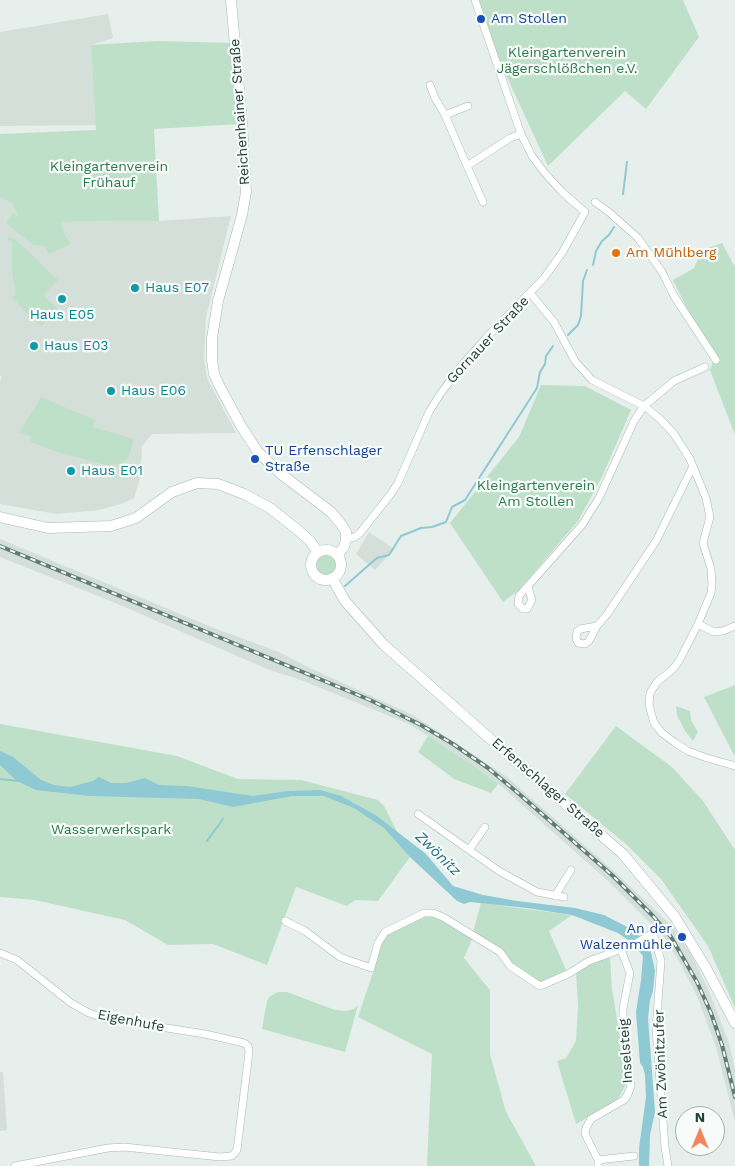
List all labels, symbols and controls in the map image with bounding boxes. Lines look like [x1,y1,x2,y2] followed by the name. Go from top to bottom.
[491,11,567,27] place label: Am Stollen
[475,13,487,25] marker: Am Stollen
[227,38,253,186] street label: Reichenhainer Straße
[496,45,638,78] park label: Kleingartenverein Jägerschlößchen e.V.
[50,159,168,192] park label: Kleingartenverein Frühauf
[626,245,716,261] place label: Am Mühlberg
[610,247,622,259] marker: Am Mühlberg
[145,280,209,296] place label: Haus E07
[129,282,141,294] marker: Haus E07
[56,293,68,305] marker: Haus E05
[443,293,533,387] street label: Gornauer Straße
[30,307,94,323] place label: Haus E05
[44,338,108,354] place label: Haus E03
[28,340,40,352] marker: Haus E03
[121,383,186,399] place label: Haus E06
[105,385,117,397] marker: Haus E06
[265,443,382,476] place label: TU Erfenschlager Straße
[249,453,261,465] marker: TU Erfenschlager Straße
[81,463,143,479] place label: Haus E01
[65,465,77,477] marker: Haus E01
[477,478,595,511] park label: Kleingartenverein Am Stollen
[488,734,608,842] street label: Erfenschlager Straße
[51,822,171,838] park label: Wasserwerkspark
[412,828,464,880] water label: Zwönitz
[580,921,672,954] place label: An der Walzenmühle
[676,931,688,943] marker: An der Walzenmühle
[96,1006,166,1036] street label: Eigenhufe
[651,1009,671,1119] street label: Am Zwönitzufer
[615,1018,637,1084] street label: Inselsteig
[675,1106,725,1156] north arrow
[695,1109,705,1125] text: N

